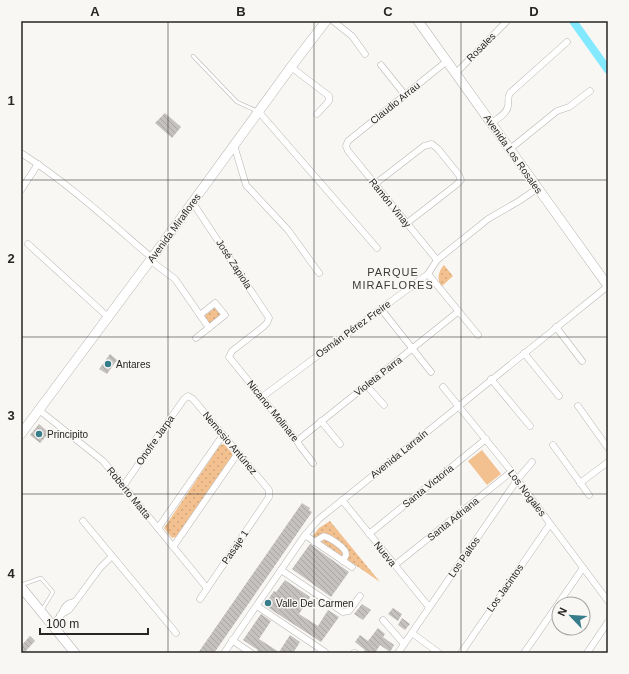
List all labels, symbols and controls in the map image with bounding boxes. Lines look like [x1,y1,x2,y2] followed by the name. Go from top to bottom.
[90,4,100,19] text: A
[236,4,246,19] text: B
[383,4,393,19] text: C
[529,4,539,19] text: D
[464,30,498,64] street label: Rosales
[368,80,422,126] street label: Claudio Arrau
[7,93,15,108] text: 1
[482,112,544,196] street label: Avenida Los Rosales
[367,176,413,230] street label: Ramón Vinay
[145,191,203,265] street label: Avenida Miraflores
[214,237,254,291] street label: José Zapiola
[7,251,15,266] text: 2
[352,266,434,291] district label: PARQUE MIRAFLORES
[313,298,393,360] street label: Osmán Pérez Freire
[352,354,404,398] street label: Violeta Parra
[103,359,113,369] marker: Antares
[116,359,150,370] place label: Antares
[245,378,301,444] street label: Nicanor Molinare
[7,408,15,423] text: 3
[201,409,259,477] street label: Nemesio Antúnez
[134,413,176,467] street label: Onofre Jarpa
[368,428,430,480] street label: Avenida Larraín
[34,429,44,439] marker: Principito
[47,429,89,440] place label: Principito
[400,462,456,510] street label: Santa Victoria
[105,465,153,521] street label: Roberto Matta
[506,467,548,519] street label: Los Nogales
[425,495,481,543] street label: Santa Adriana
[220,527,251,566] street label: Pasaje 1
[446,535,482,579] street label: Los Paltos
[372,539,399,569] street label: Nueva
[485,562,525,614] street label: Los Jacintos
[7,566,15,581] text: 4
[551,596,591,636] north arrow
[263,598,273,608] marker: Valle Del Carmen
[276,598,354,609] place label: Valle Del Carmen
[555,606,569,618] text: N
[40,610,148,636] scale bar
[46,617,79,631] text: 100 m

